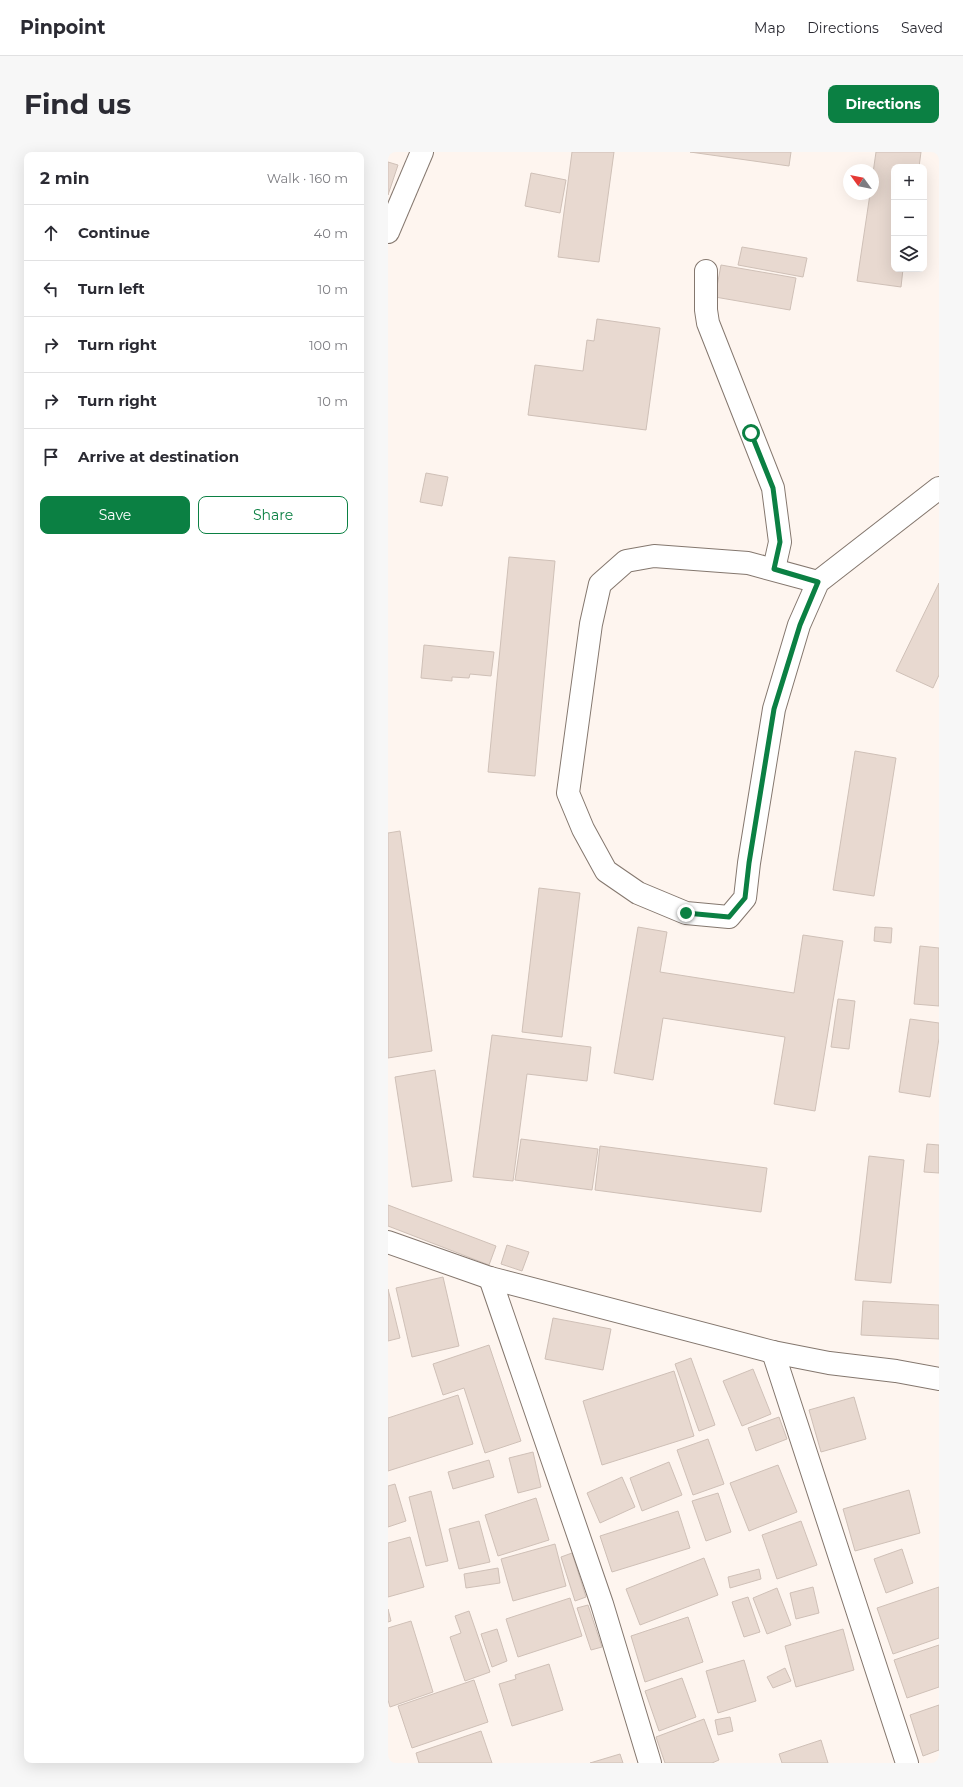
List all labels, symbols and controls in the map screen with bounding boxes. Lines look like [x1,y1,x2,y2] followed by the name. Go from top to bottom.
[20,16,105,39] text: Pinpoint
[754,19,785,37] text: Map
[807,19,879,37] text: Directions
[901,19,943,37] text: Saved
[828,85,939,123] button: Directions
[24,87,131,121] text: Find us
[843,164,879,200] north arrow
[891,164,927,272] map controls
[891,164,927,200] button: +
[40,168,90,188] text: 2 min
[267,170,348,186] text: Walk · 160 m
[891,200,927,236] button: −
[40,222,62,244] icon: ahead
[78,223,150,242] text: Continue
[314,225,348,241] text: 40 m
[891,236,927,272] button: layers
[40,278,62,300] icon: left
[78,279,145,298] text: Turn left
[318,281,348,297] text: 10 m
[40,334,62,356] icon: right
[78,335,157,354] text: Turn right
[309,337,348,353] text: 100 m
[40,390,62,412] icon: right
[78,391,157,410] text: Turn right
[318,393,348,409] text: 10 m
[742,424,760,442] route start
[40,446,62,468] icon: arrive
[78,447,239,466] text: Arrive at destination
[40,496,190,534] button: Save
[198,496,348,534] button: Share
[677,904,695,922] route end

